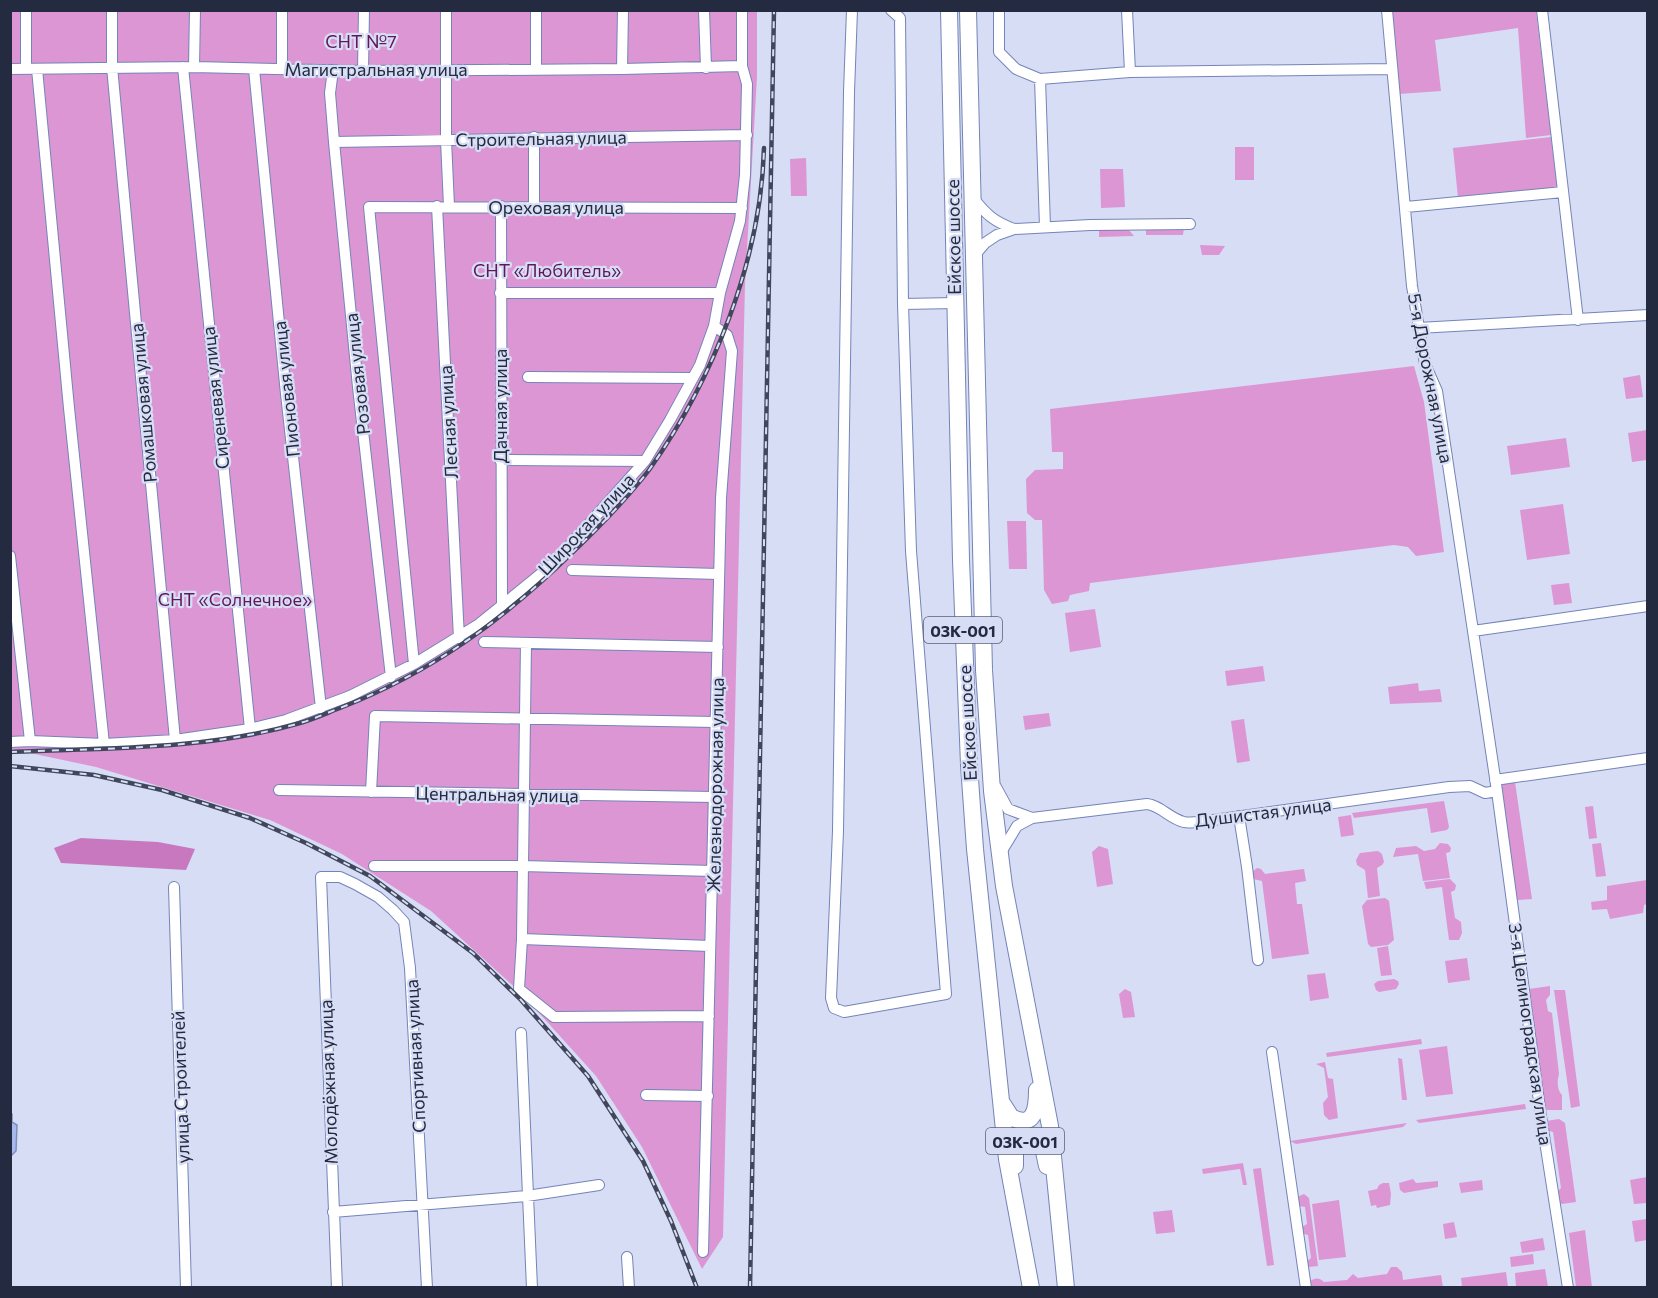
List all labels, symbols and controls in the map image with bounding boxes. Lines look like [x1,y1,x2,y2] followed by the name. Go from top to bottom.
[325,30,397,52] park label: СНТ №7
[284,58,468,80] street label: Магистральная улица
[455,126,627,150] street label: Строительная улица
[941,179,965,295] street label: Ейское шоссе
[488,196,624,218] street label: Ореховая улица
[473,259,621,281] park label: СНТ «Любитель»
[1404,291,1458,465] street label: 5-я Дорожная улица
[340,312,374,436] street label: Розовая улица
[268,320,304,458] street label: Пионовая улица
[125,322,161,484] street label: Ромашковая улица
[197,326,233,470] street label: Сиреневая улица
[489,349,511,463] street label: Дачная улица
[434,365,462,479] street label: Лесная улица
[533,468,639,580] street label: Широкая улица
[158,588,312,610] park label: СНТ «Солнечное»
[924,617,1002,643] road number: 03К-001
[953,665,981,781] street label: Ейское шоссе
[702,677,728,893] street label: Железнодорожная улица
[415,782,579,806] street label: Центральная улица
[1193,793,1333,831] street label: Душистая улица
[1505,922,1557,1146] street label: 3-я Целиноградская улица
[400,979,430,1133] street label: Спортивная улица
[314,999,342,1165] street label: Молодёжная улица
[166,1010,194,1164] street label: улица Строителей
[986,1128,1064,1154] road number: 03К-001

